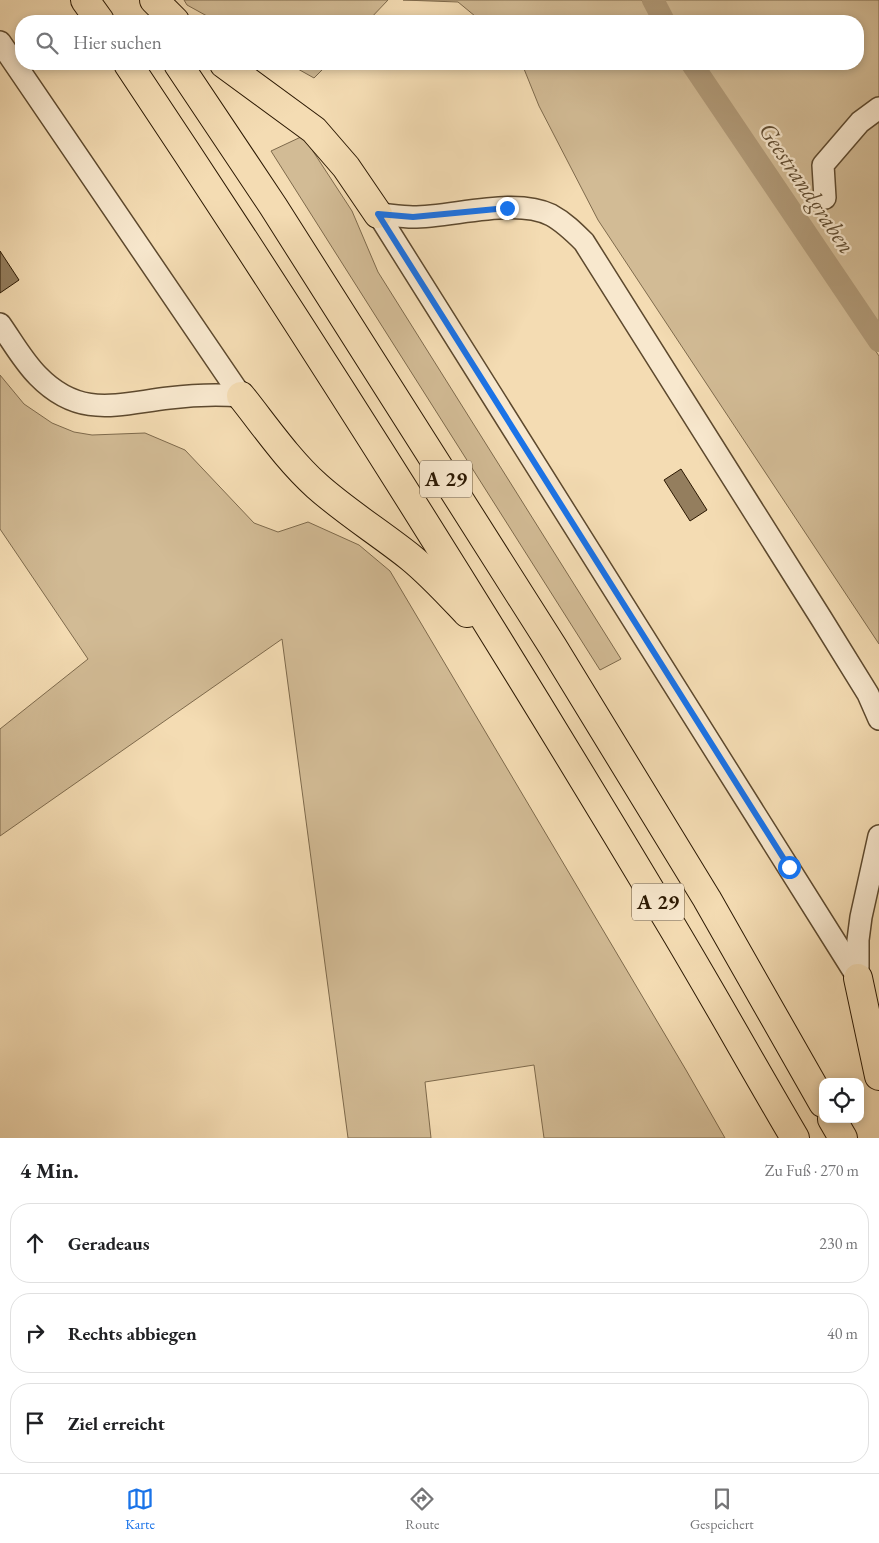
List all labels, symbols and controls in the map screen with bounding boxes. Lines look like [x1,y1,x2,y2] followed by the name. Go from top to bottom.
[15,15,864,70] search box
[33,29,61,57] icon: search
[73,30,162,55] text: Hier suchen
[752,116,863,259] water label: Geestrandgraben
[496,197,519,220] route end
[420,460,472,498] road number: A 29
[778,856,801,879] route start
[632,884,684,920] road number: A 29
[819,1078,864,1123] map controls
[819,1078,864,1123] button: locate
[20,1157,79,1184] text: 4 Min.
[765,1160,859,1181] text: Zu Fuß · 270 m
[21,1229,49,1257] icon: ahead
[68,1231,150,1256] text: Geradeaus
[819,1233,858,1254] text: 230 m
[21,1319,49,1347] icon: right
[68,1321,197,1346] text: Rechts abbiegen
[827,1323,858,1344] text: 40 m
[21,1409,49,1437] icon: arrive
[68,1411,165,1436] text: Ziel erreicht
[125,1485,155,1533] tab: Karte
[405,1485,439,1533] tab: Route
[690,1485,754,1533] tab: Gespeichert

